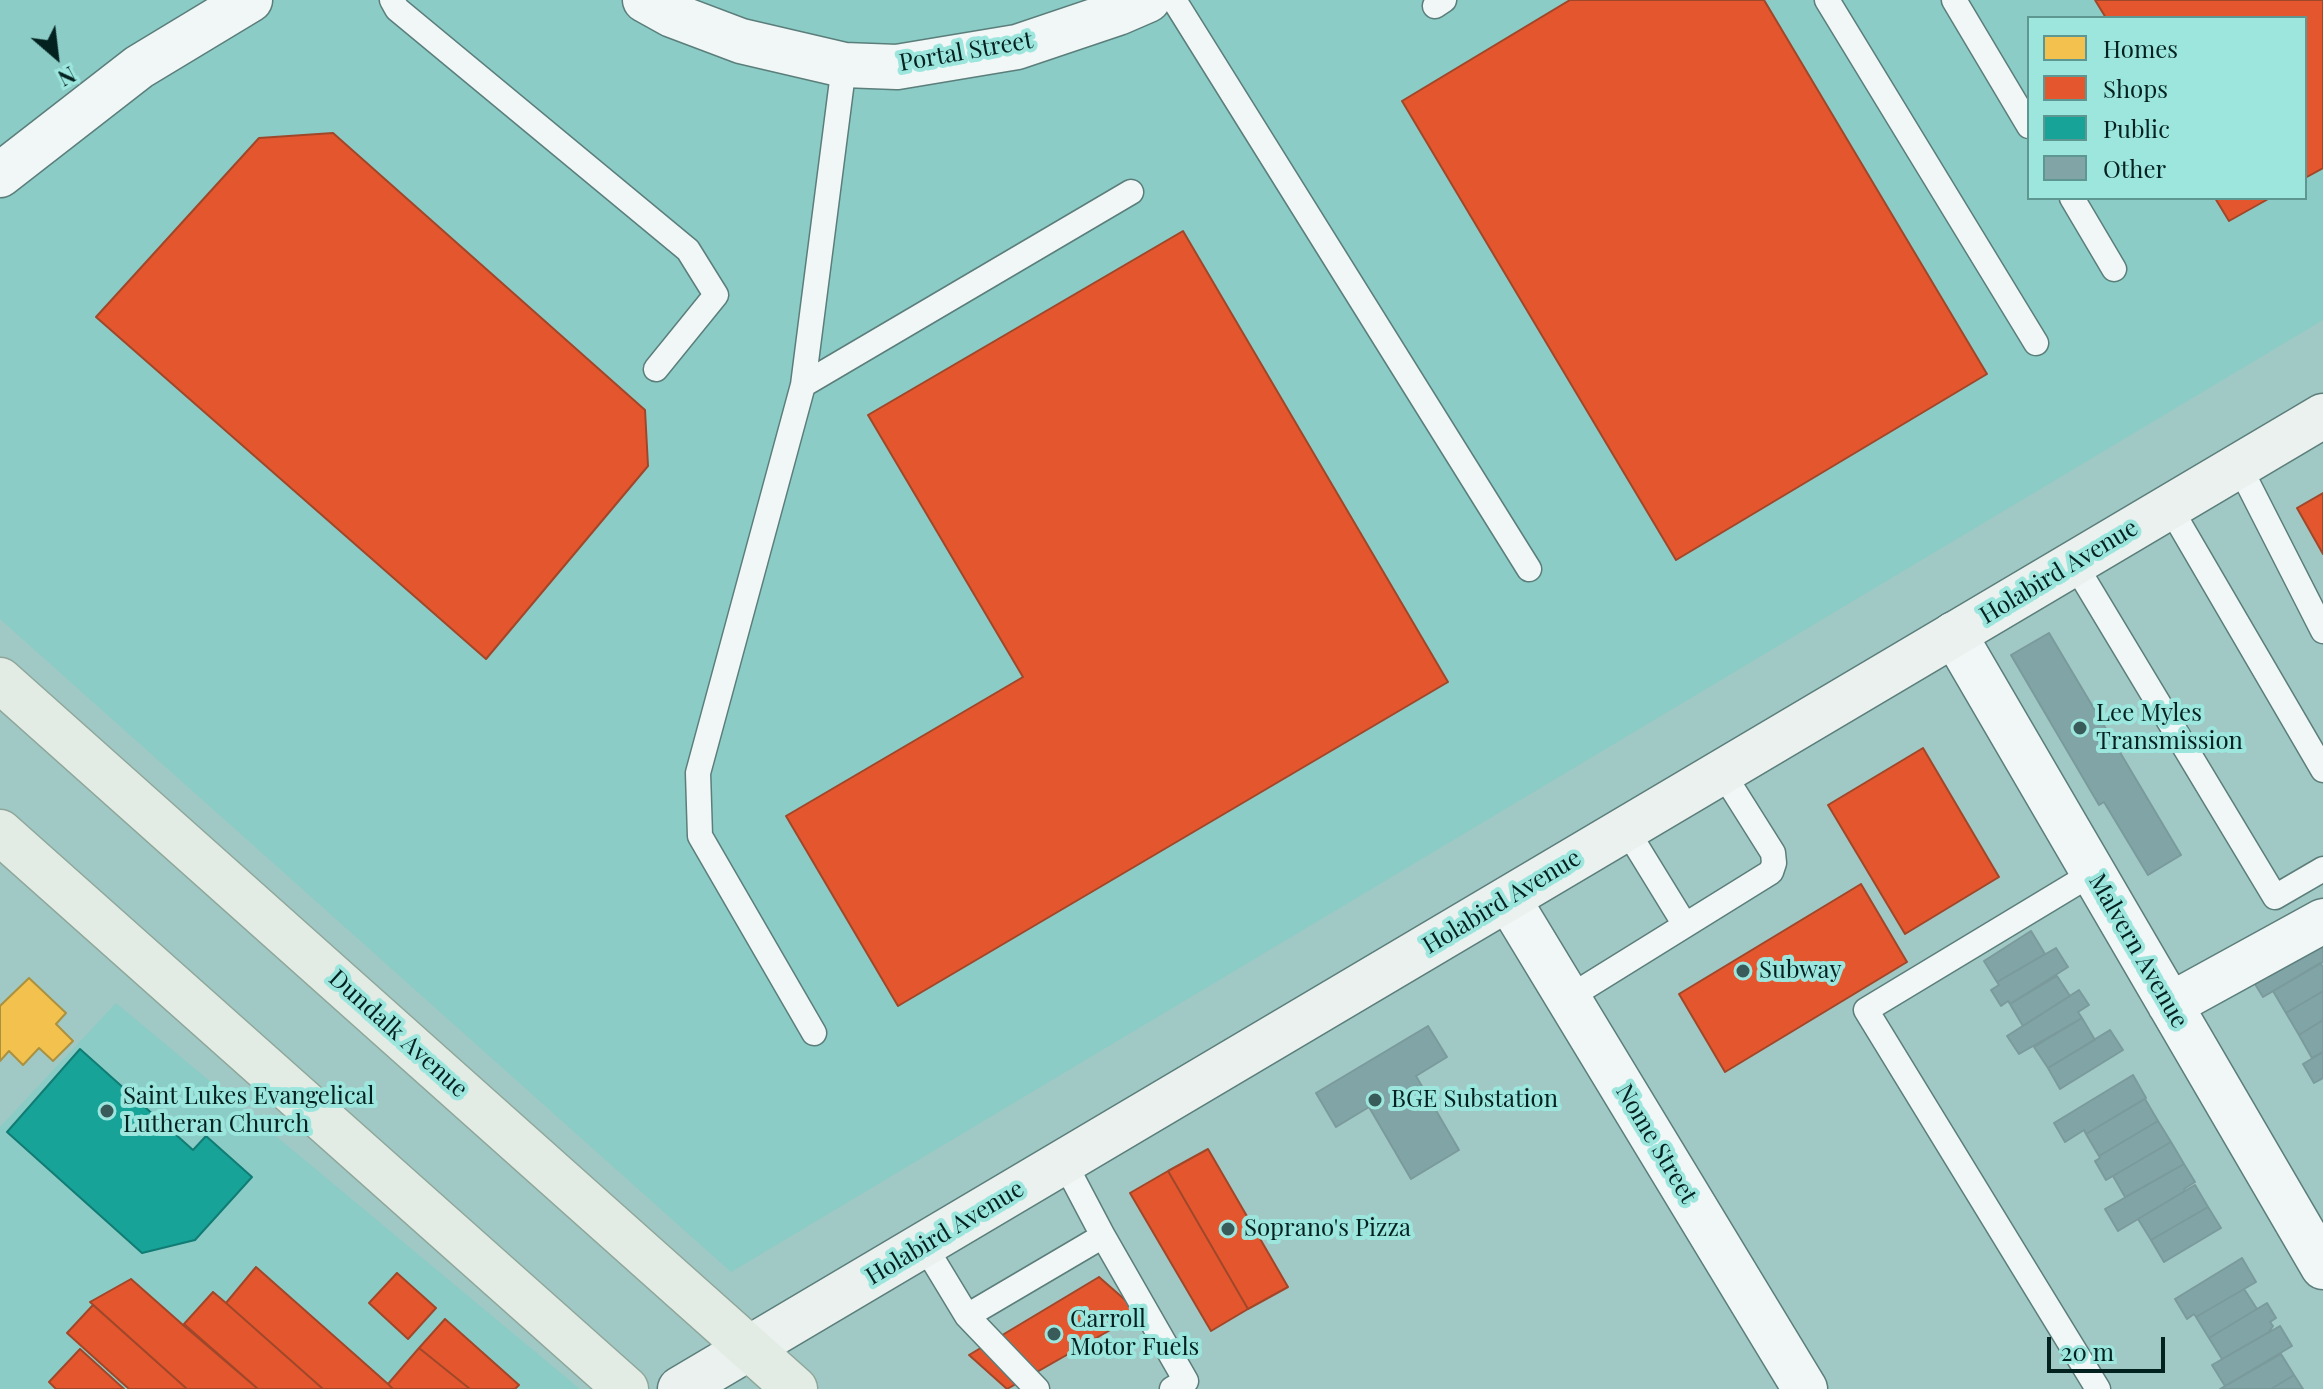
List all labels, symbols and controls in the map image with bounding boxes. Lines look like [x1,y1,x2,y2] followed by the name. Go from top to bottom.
[16,16,96,96] north arrow
[2027,16,2307,200] legend
[897,26,1035,78] street label: Portal Street
[2103,32,2178,64] text: Homes
[53,60,81,94] text: N
[2103,72,2168,104] text: Shops
[2103,112,2170,144] text: Public
[2103,152,2166,184] text: Other
[1975,513,2143,631] street label: Holabird Avenue
[2096,700,2243,756] place label: Lee Myles Transmission
[2071,719,2089,737] marker: Lee Myles Transmission
[1418,843,1586,961] street label: Holabird Avenue
[2082,869,2194,1033] street label: Malvern Avenue
[1759,957,1841,985] place label: Subway
[1734,962,1752,980] marker: Subway
[323,964,473,1104] street label: Dundalk Avenue
[1609,1079,1703,1209] street label: Nome Street
[123,1083,374,1139] place label: Saint Lukes Evangelical Lutheran Church
[1391,1086,1558,1114] place label: BGE Substation
[1366,1091,1384,1109] marker: BGE Substation
[98,1102,116,1120] marker: Saint Lukes Evangelical Lutheran Church
[861,1174,1029,1292] street label: Holabird Avenue
[1244,1215,1411,1243] place label: Soprano's Pizza
[1219,1220,1237,1238] marker: Soprano's Pizza
[1070,1306,1199,1362] place label: Carroll Motor Fuels
[2051,1321,2169,1371] scale bar
[1045,1325,1063,1343] marker: Carroll Motor Fuels
[2061,1335,2114,1367] text: 20 m

